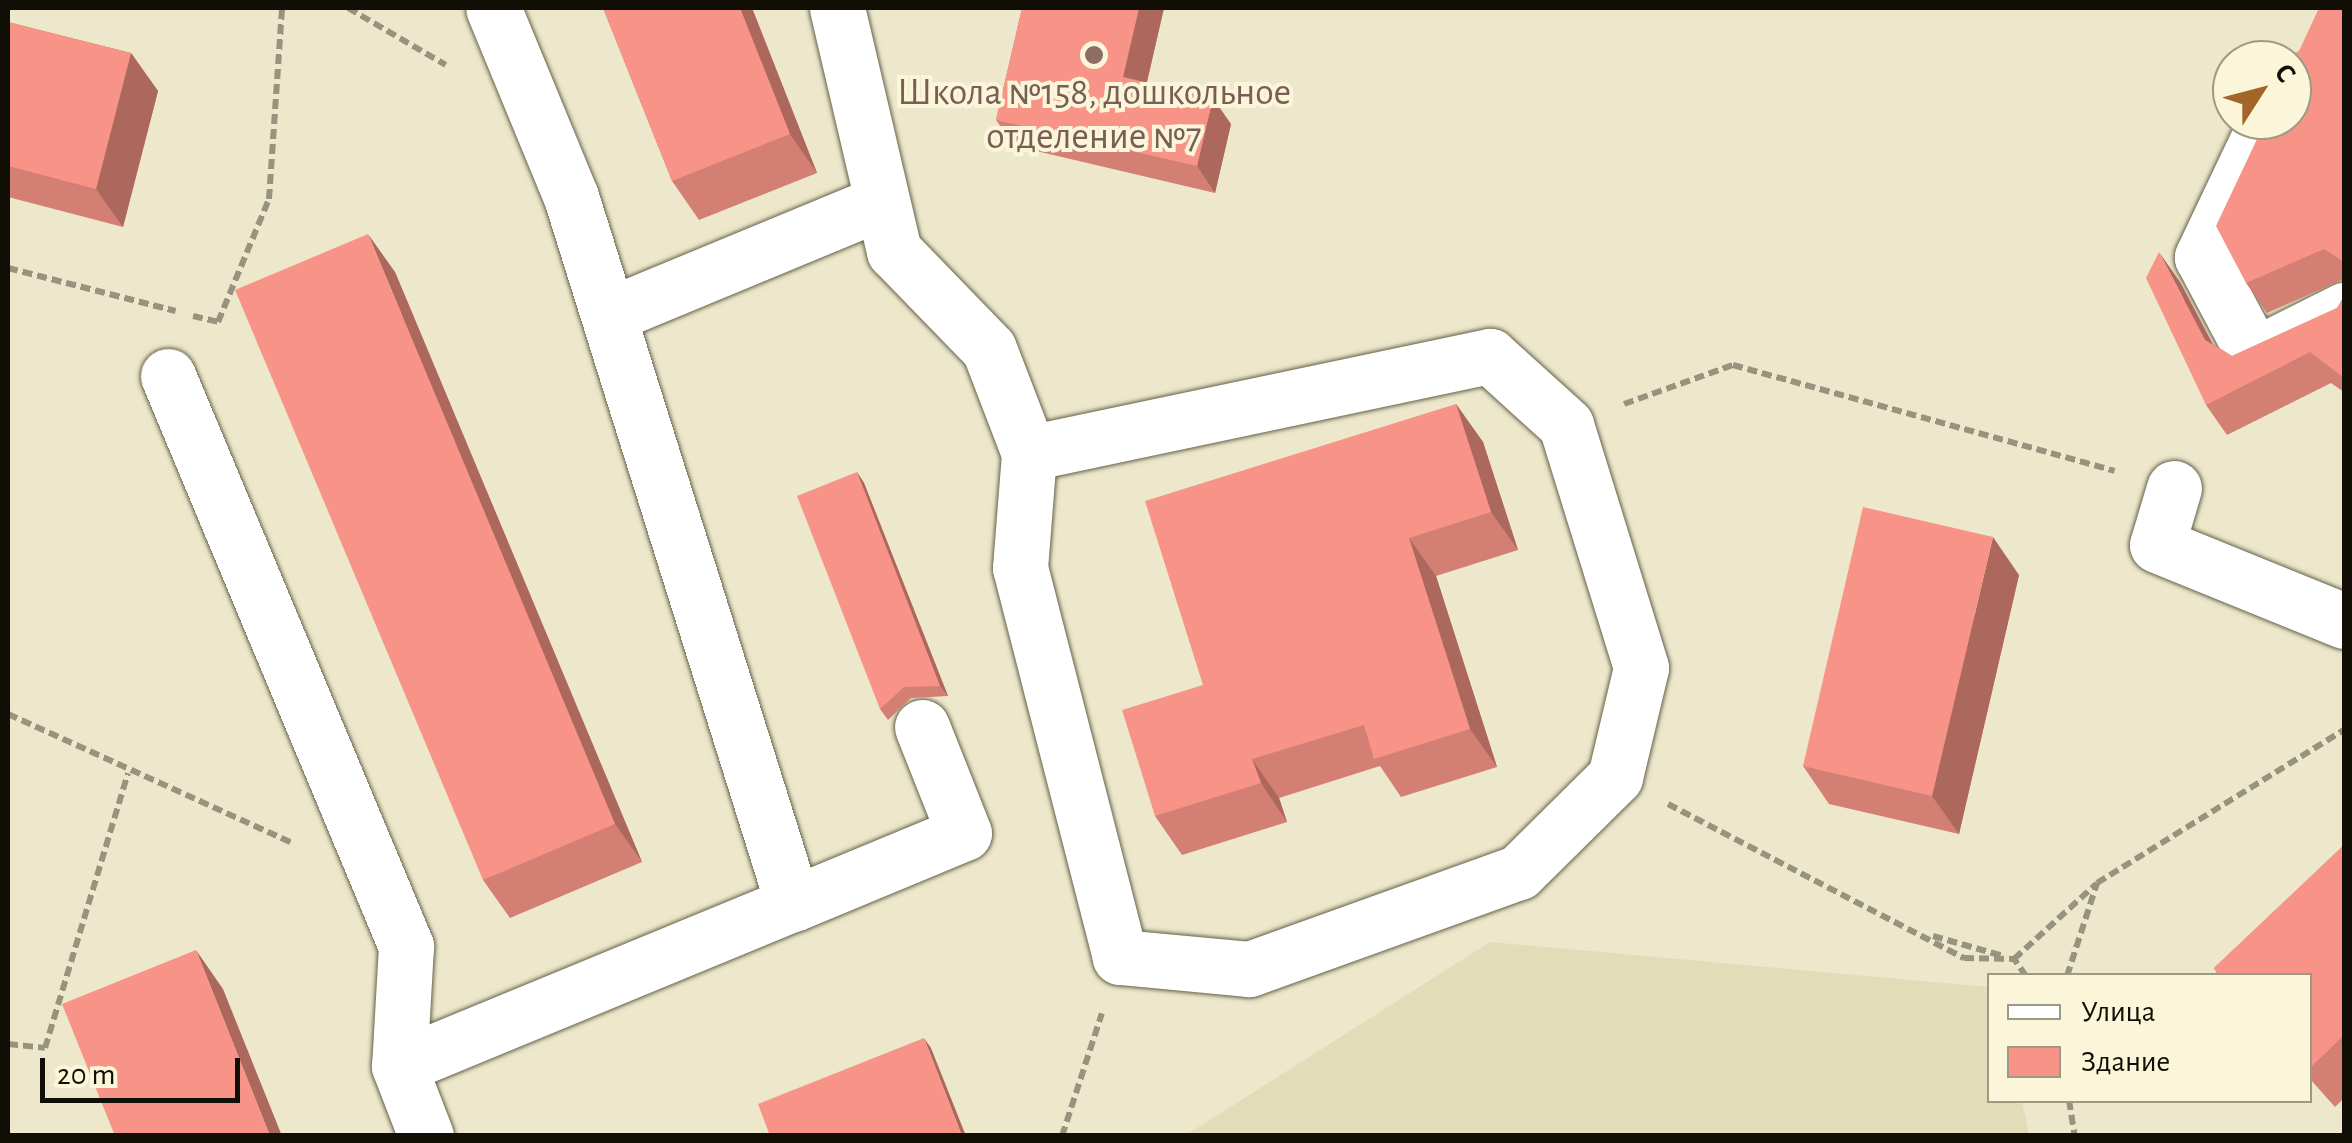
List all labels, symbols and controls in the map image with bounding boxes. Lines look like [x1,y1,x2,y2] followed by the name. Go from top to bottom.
[2212,40,2312,140] north arrow
[1083,44,1105,66] marker: Школа №158, дошкольное отделение №7
[2269,59,2301,88] text: С
[897,71,1291,160] place label: Школа №158, дошкольное отделение №7
[1987,973,2312,1103] legend
[2081,997,2156,1027] text: Улица
[45,1038,245,1100] scale bar
[2081,1047,2170,1077] text: Здание
[57,1060,115,1090] text: 20 m

